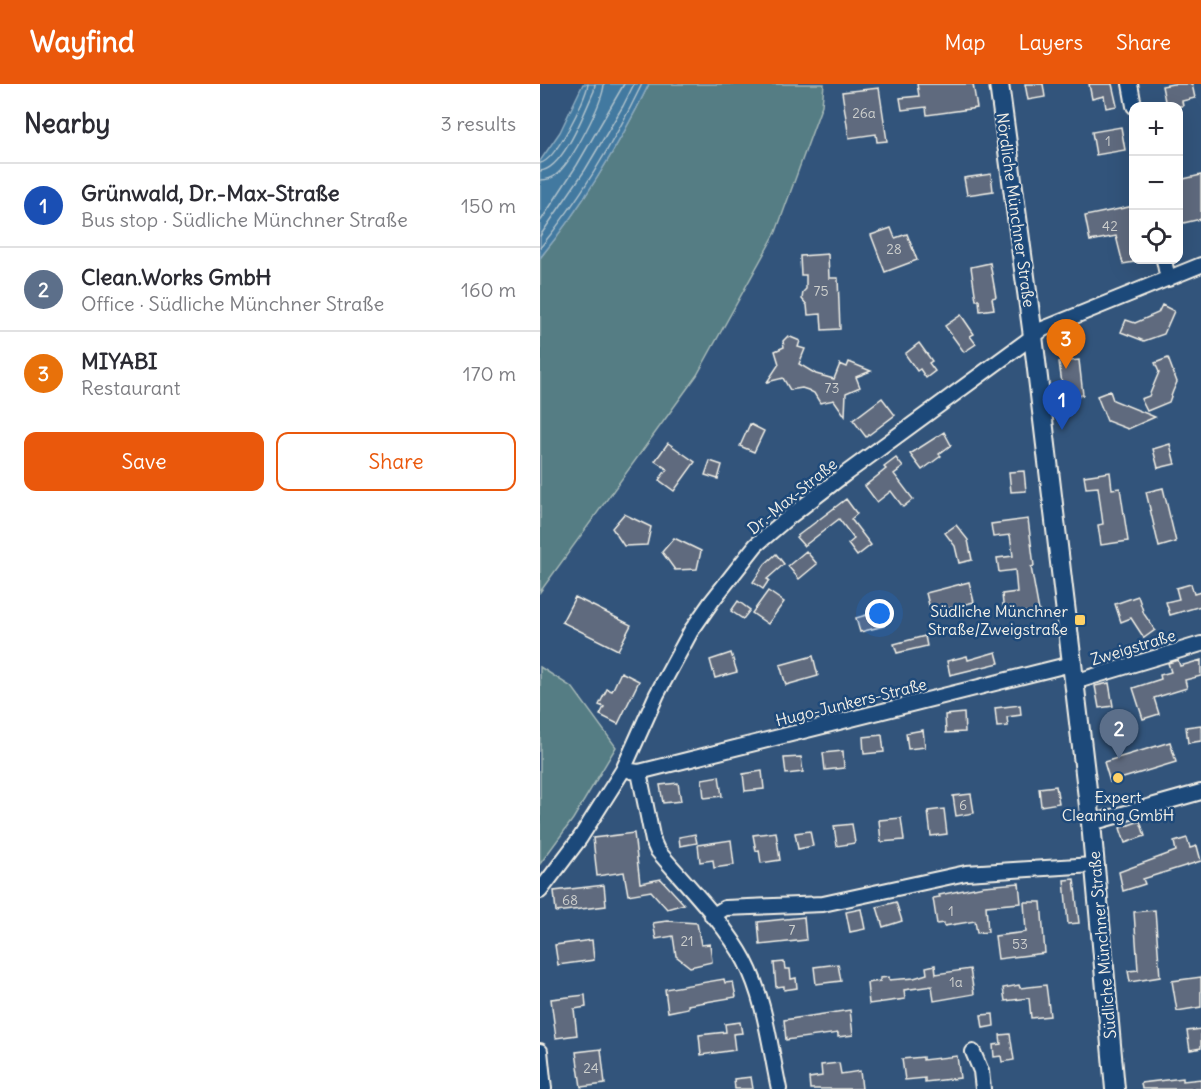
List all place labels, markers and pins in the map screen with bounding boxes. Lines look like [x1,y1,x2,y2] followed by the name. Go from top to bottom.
[1046,320,1086,369] pin: 3
[1042,380,1082,430] pin: 1
[928,601,1068,639] place label: Südliche Münchner Straße/Zweigstraße
[1073,613,1087,627] marker: Südliche Münchner Straße/Zweigstraße
[1100,710,1138,759] pin: 2
[1111,771,1125,785] marker: Expert Cleaning GmbH
[1062,787,1174,825] place label: Expert Cleaning GmbH

